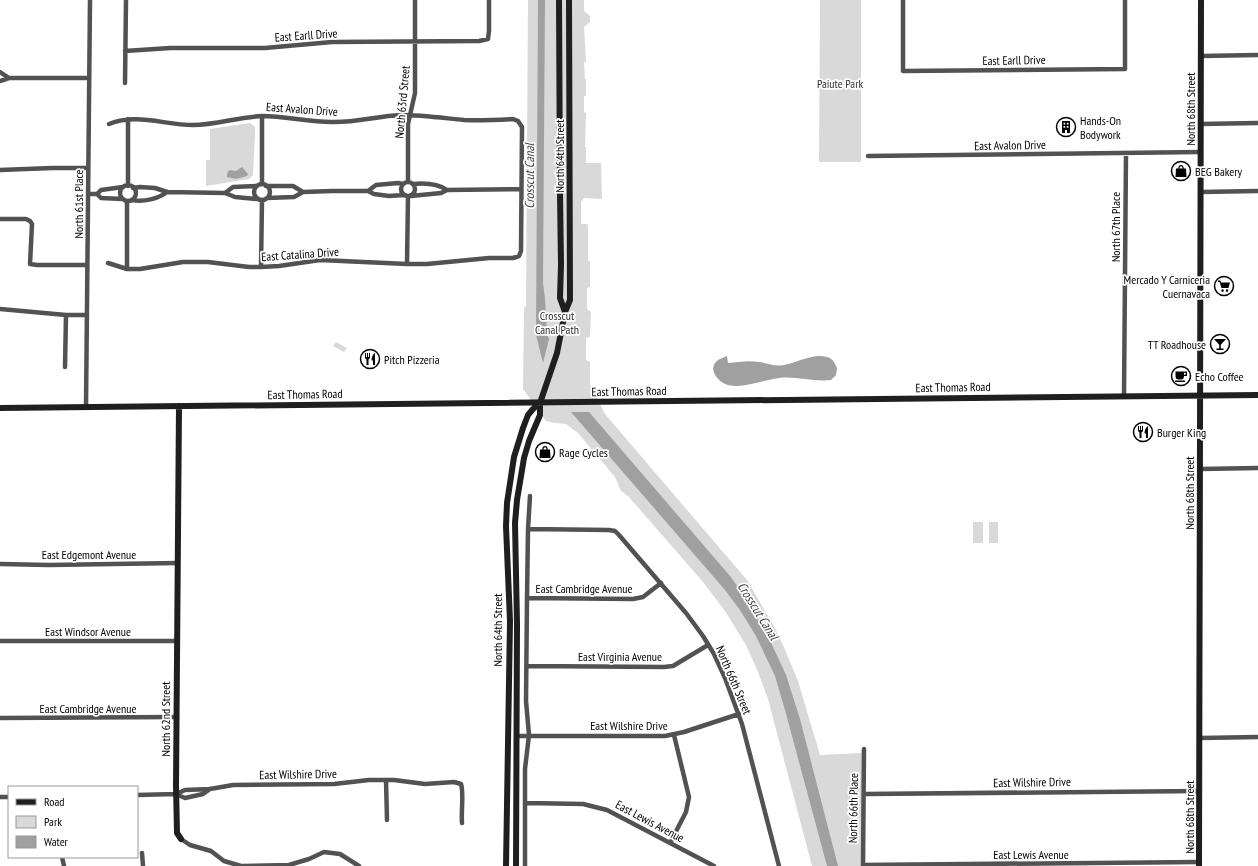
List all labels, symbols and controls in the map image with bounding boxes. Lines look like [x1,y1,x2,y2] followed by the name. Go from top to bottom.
[274,25,338,45] street label: East Earll Drive
[982,52,1046,68] street label: East Earll Drive
[391,64,413,139] street label: North 63rd Street
[1183,72,1198,146] street label: North 68th Street
[817,76,863,91] park label: Paiute Park
[266,99,338,119] street label: East Avalon Drive
[1080,113,1121,142] place label: Hands-On Bodywork
[1055,116,1077,138] building icon: Hands-On Bodywork
[552,119,567,193] street label: North 64th Street
[974,137,1046,153] street label: East Avalon Drive
[521,141,538,209] water label: Crosscut Canal
[1170,160,1192,182] shop icon: BEG Bakery
[1195,164,1242,179] place label: BEG Bakery
[71,169,86,239] street label: North 61st Place
[1108,192,1123,262] street label: North 67th Place
[261,244,339,264] street label: East Catalina Drive
[1124,272,1210,301] place label: Mercado Y Carniceria Cuernavaca
[1213,275,1235,297] supermarket icon: Mercado Y Carniceria Cuernavaca
[535,308,579,337] park label: Crosscut Canal Path
[1209,333,1231,355] bar icon: TT Roadhouse
[1148,337,1206,352] place label: TT Roadhouse
[359,348,381,370] restaurant icon: Pitch Pizzeria
[384,352,440,367] place label: Pitch Pizzeria
[1170,365,1192,387] cafe icon: Echo Coffee
[1195,369,1244,384] place label: Echo Coffee
[915,379,991,395] street label: East Thomas Road
[591,383,667,399] street label: East Thomas Road
[267,386,343,402] street label: East Thomas Road
[1132,421,1154,443] restaurant icon: Burger King
[1157,425,1206,440] place label: Burger King
[534,441,556,463] shop icon: Rage Cycles
[559,445,608,460] place label: Rage Cycles
[1182,456,1197,530] street label: North 68th Street
[42,547,136,562] street label: East Edgemont Avenue
[733,579,784,645] water label: Crosscut Canal
[536,581,632,596] street label: East Cambridge Avenue
[490,593,505,667] street label: North 64th Street
[45,624,131,639] street label: East Windsor Avenue
[713,643,755,717] street label: North 66th Street
[578,649,662,664] street label: East Virginia Avenue
[158,681,173,757] street label: North 62nd Street
[40,701,136,716] street label: East Cambridge Avenue
[590,718,668,733] street label: East Wilshire Drive
[259,766,337,782] street label: East Wilshire Drive
[845,773,861,843] street label: North 66th Place
[993,774,1071,790] street label: East Wilshire Drive
[1182,780,1197,854] street label: North 68th Street
[8,786,138,858] legend
[44,794,64,809] text: Road
[613,797,687,845] street label: East Lewis Avenue
[44,814,62,829] text: Park
[44,834,69,849] text: Water
[993,847,1069,862] street label: East Lewis Avenue

